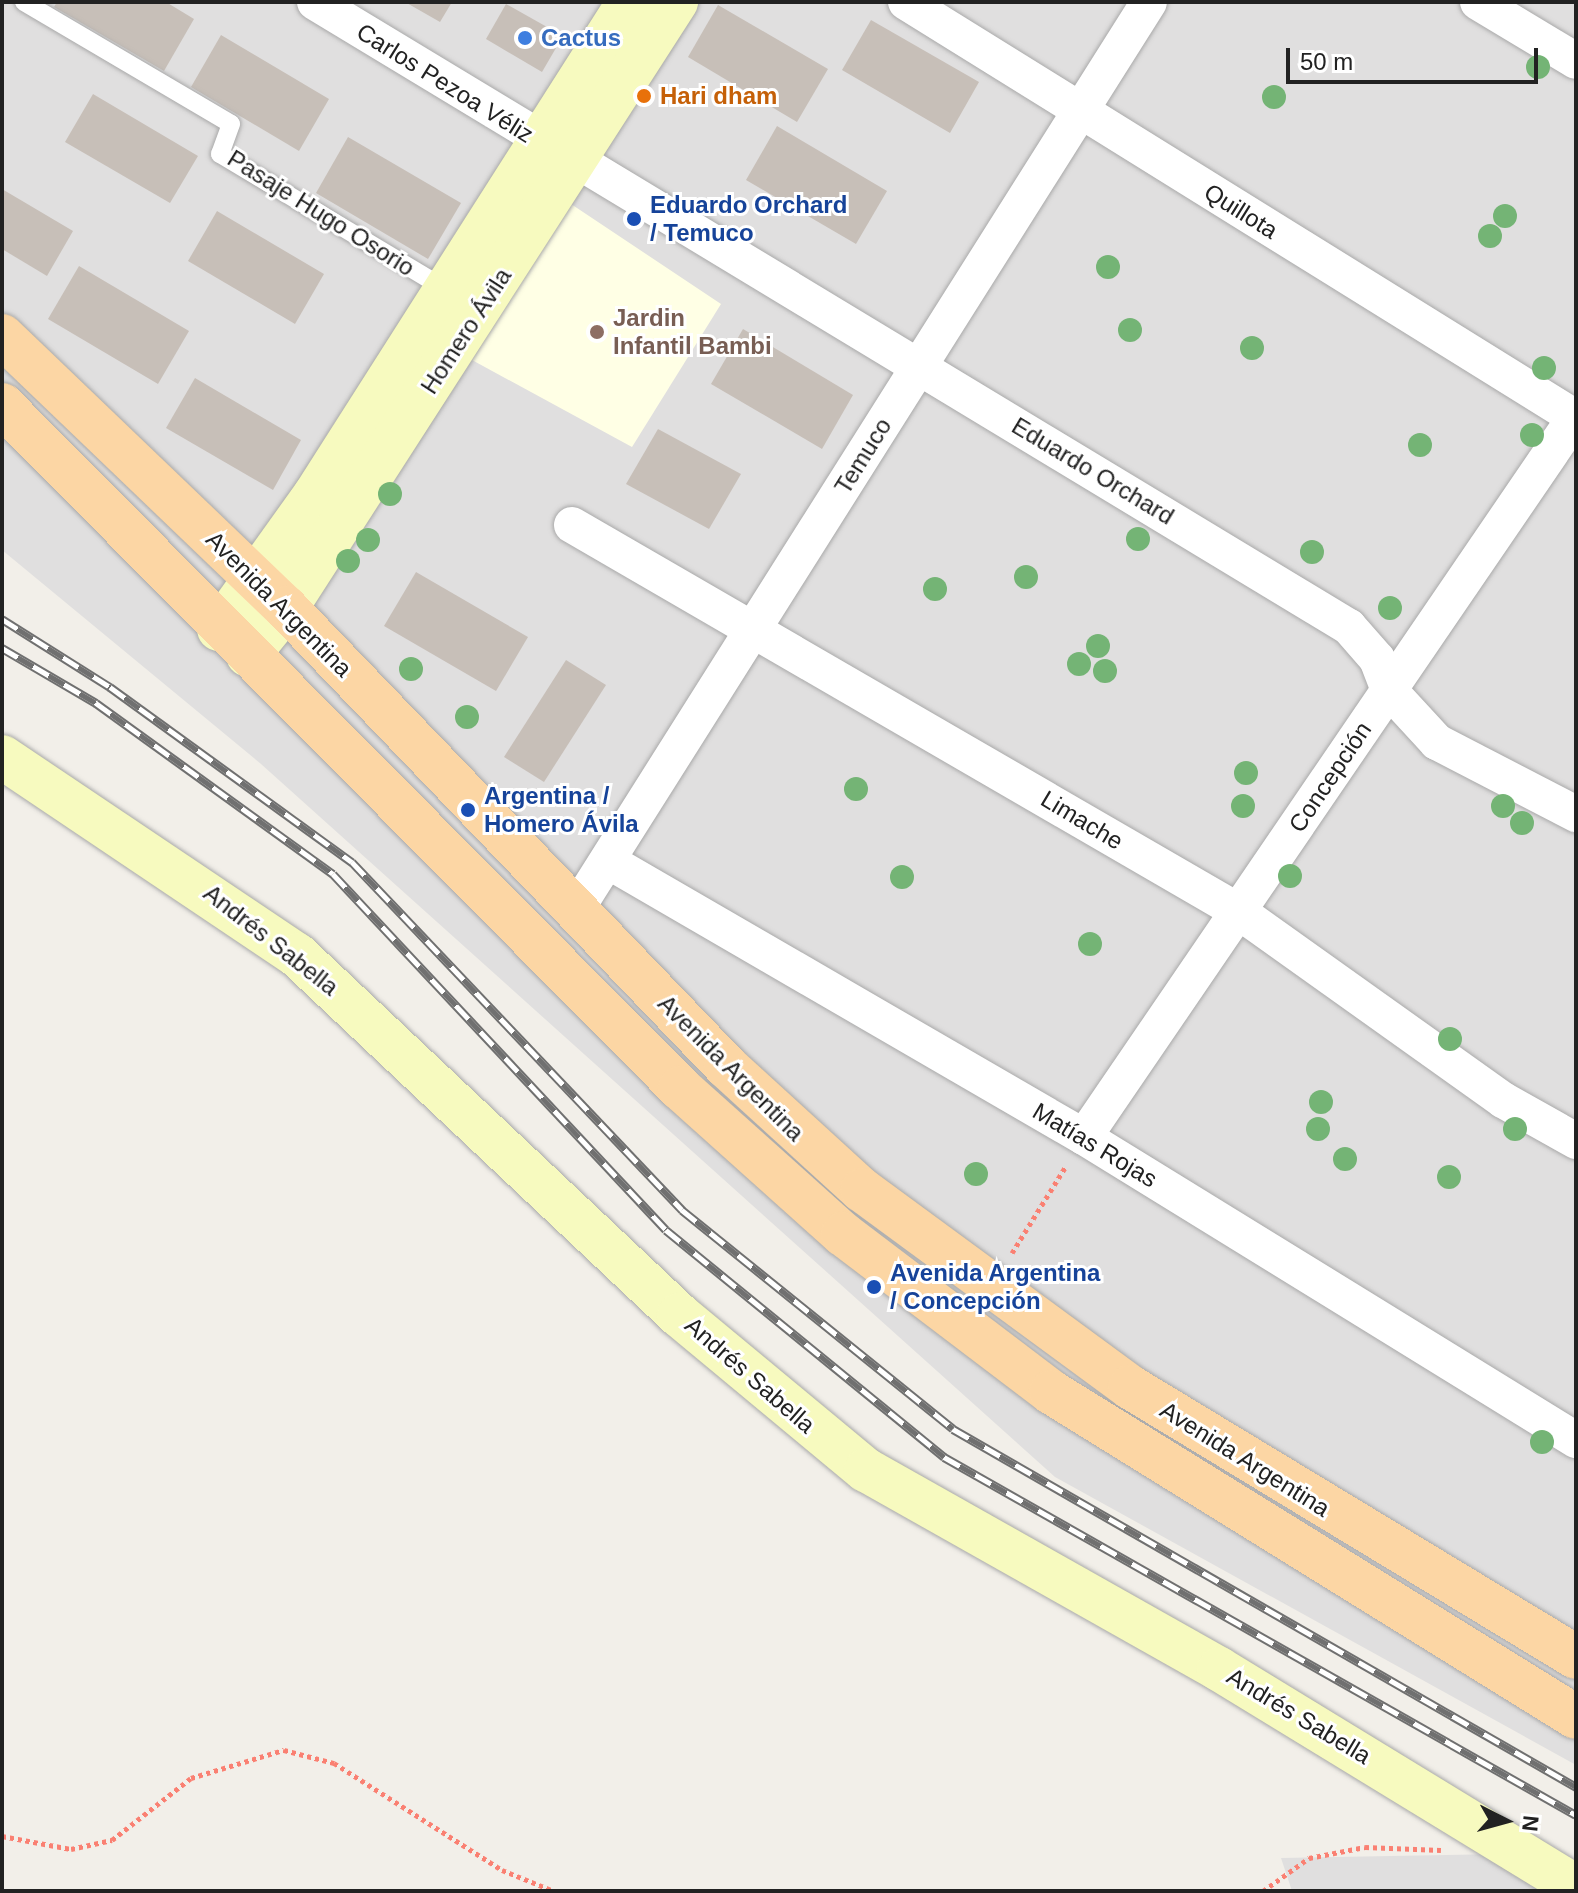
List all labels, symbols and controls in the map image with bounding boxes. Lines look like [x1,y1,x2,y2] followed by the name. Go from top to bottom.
[351,17,539,149] street label: Carlos Pezoa Véliz
[541,24,621,52] place label: Cactus
[516,29,534,47] marker: Cactus
[1290,32,1542,82] scale bar
[1300,48,1353,75] text: 50 m
[660,82,777,110] place label: Hari dham
[635,87,653,105] marker: Hari dham
[222,144,420,282] street label: Pasaje Hugo Osorio
[1199,177,1283,245] street label: Quillota
[650,191,847,247] place label: Eduardo Orchard / Temuco
[625,210,643,228] marker: Eduardo Orchard / Temuco
[415,263,517,399] street label: Homero Ávila
[613,304,772,360] place label: Jardin Infantil Bambi
[588,323,606,341] marker: Jardin Infantil Bambi
[1007,411,1179,531] street label: Eduardo Orchard
[829,413,897,499] street label: Temuco
[200,525,358,683] street label: Avenida Argentina
[1283,716,1377,838] street label: Concepción
[484,782,639,838] place label: Argentina / Homero Ávila
[1036,784,1128,856] street label: Limache
[459,801,477,819] marker: Argentina / Homero Ávila
[198,879,344,1001] street label: Andrés Sabella
[652,989,810,1147] street label: Avenida Argentina
[1028,1097,1162,1193] street label: Matías Rojas
[890,1259,1101,1315] place label: Avenida Argentina / Concepción
[865,1278,883,1296] marker: Avenida Argentina / Concepción
[679,1311,821,1439] street label: Andrés Sabella
[1154,1395,1336,1523] street label: Avenida Argentina
[1222,1662,1376,1770] street label: Andrés Sabella
[1466,1781,1546,1861] north arrow
[1517,1814,1544,1833] text: N

